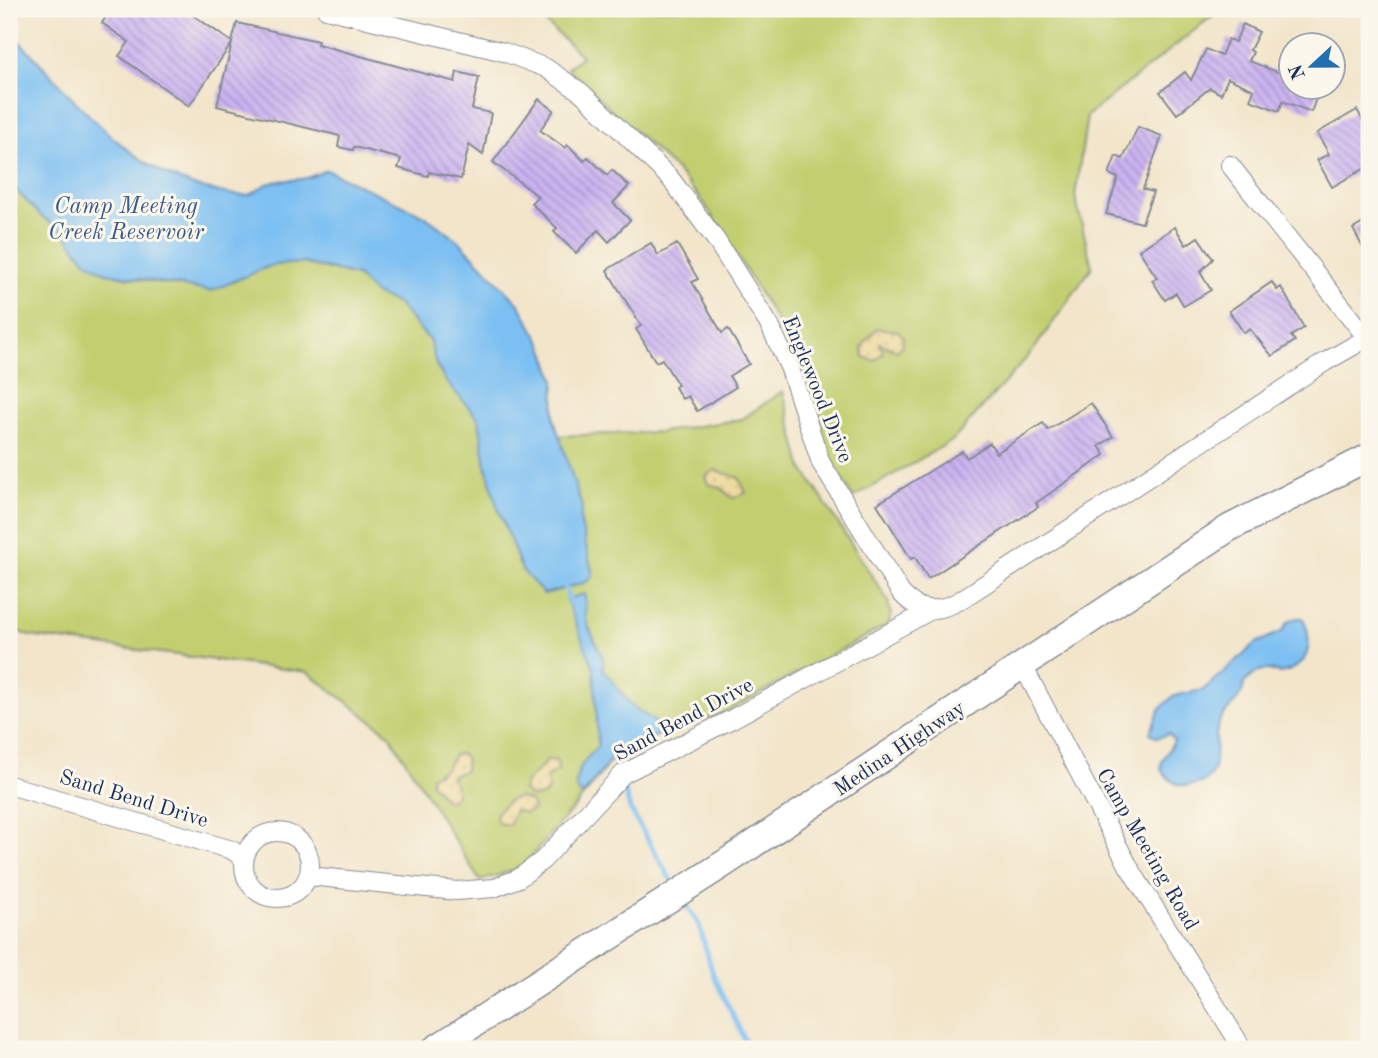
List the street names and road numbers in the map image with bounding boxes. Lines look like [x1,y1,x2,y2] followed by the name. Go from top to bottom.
[778,313,856,466] street label: Englewood Drive
[611,675,757,766] street label: Sand Bend Drive
[830,698,969,801] street label: Medina Highway
[1092,765,1202,934] street label: Camp Meeting Road
[57,767,210,832] street label: Sand Bend Drive

